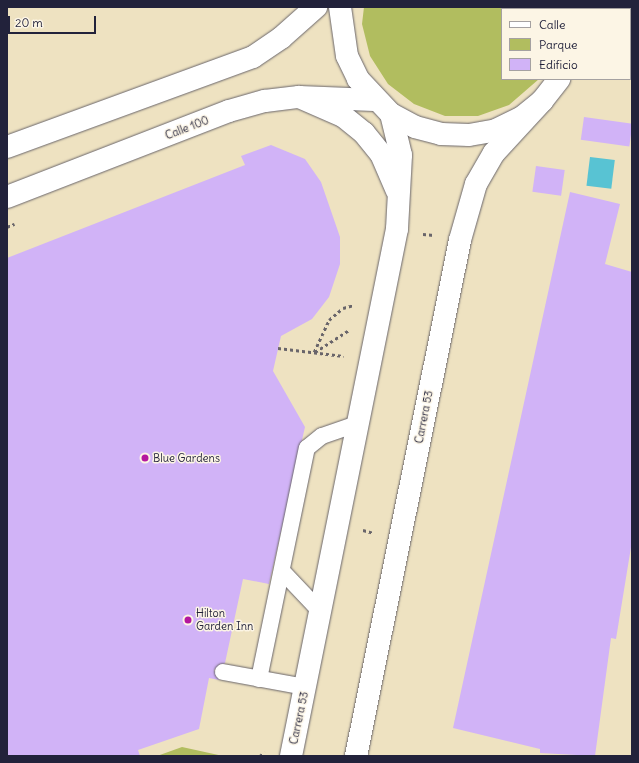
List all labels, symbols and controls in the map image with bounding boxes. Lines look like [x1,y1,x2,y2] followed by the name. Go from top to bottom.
[10,8,98,34] scale bar
[501,8,631,80] legend
[15,15,43,30] text: 20 m
[539,17,566,32] text: Calle
[539,37,578,52] text: Parque
[539,57,578,72] text: Edificio
[163,114,211,142] street label: Calle 100
[412,389,436,445] street label: Carrera 53
[153,451,220,465] place label: Blue Gardens
[140,453,150,463] marker: Blue Gardens
[196,607,253,633] place label: Hilton Garden Inn
[183,615,193,625] marker: Hilton Garden Inn
[287,690,311,746] street label: Carrera 53

